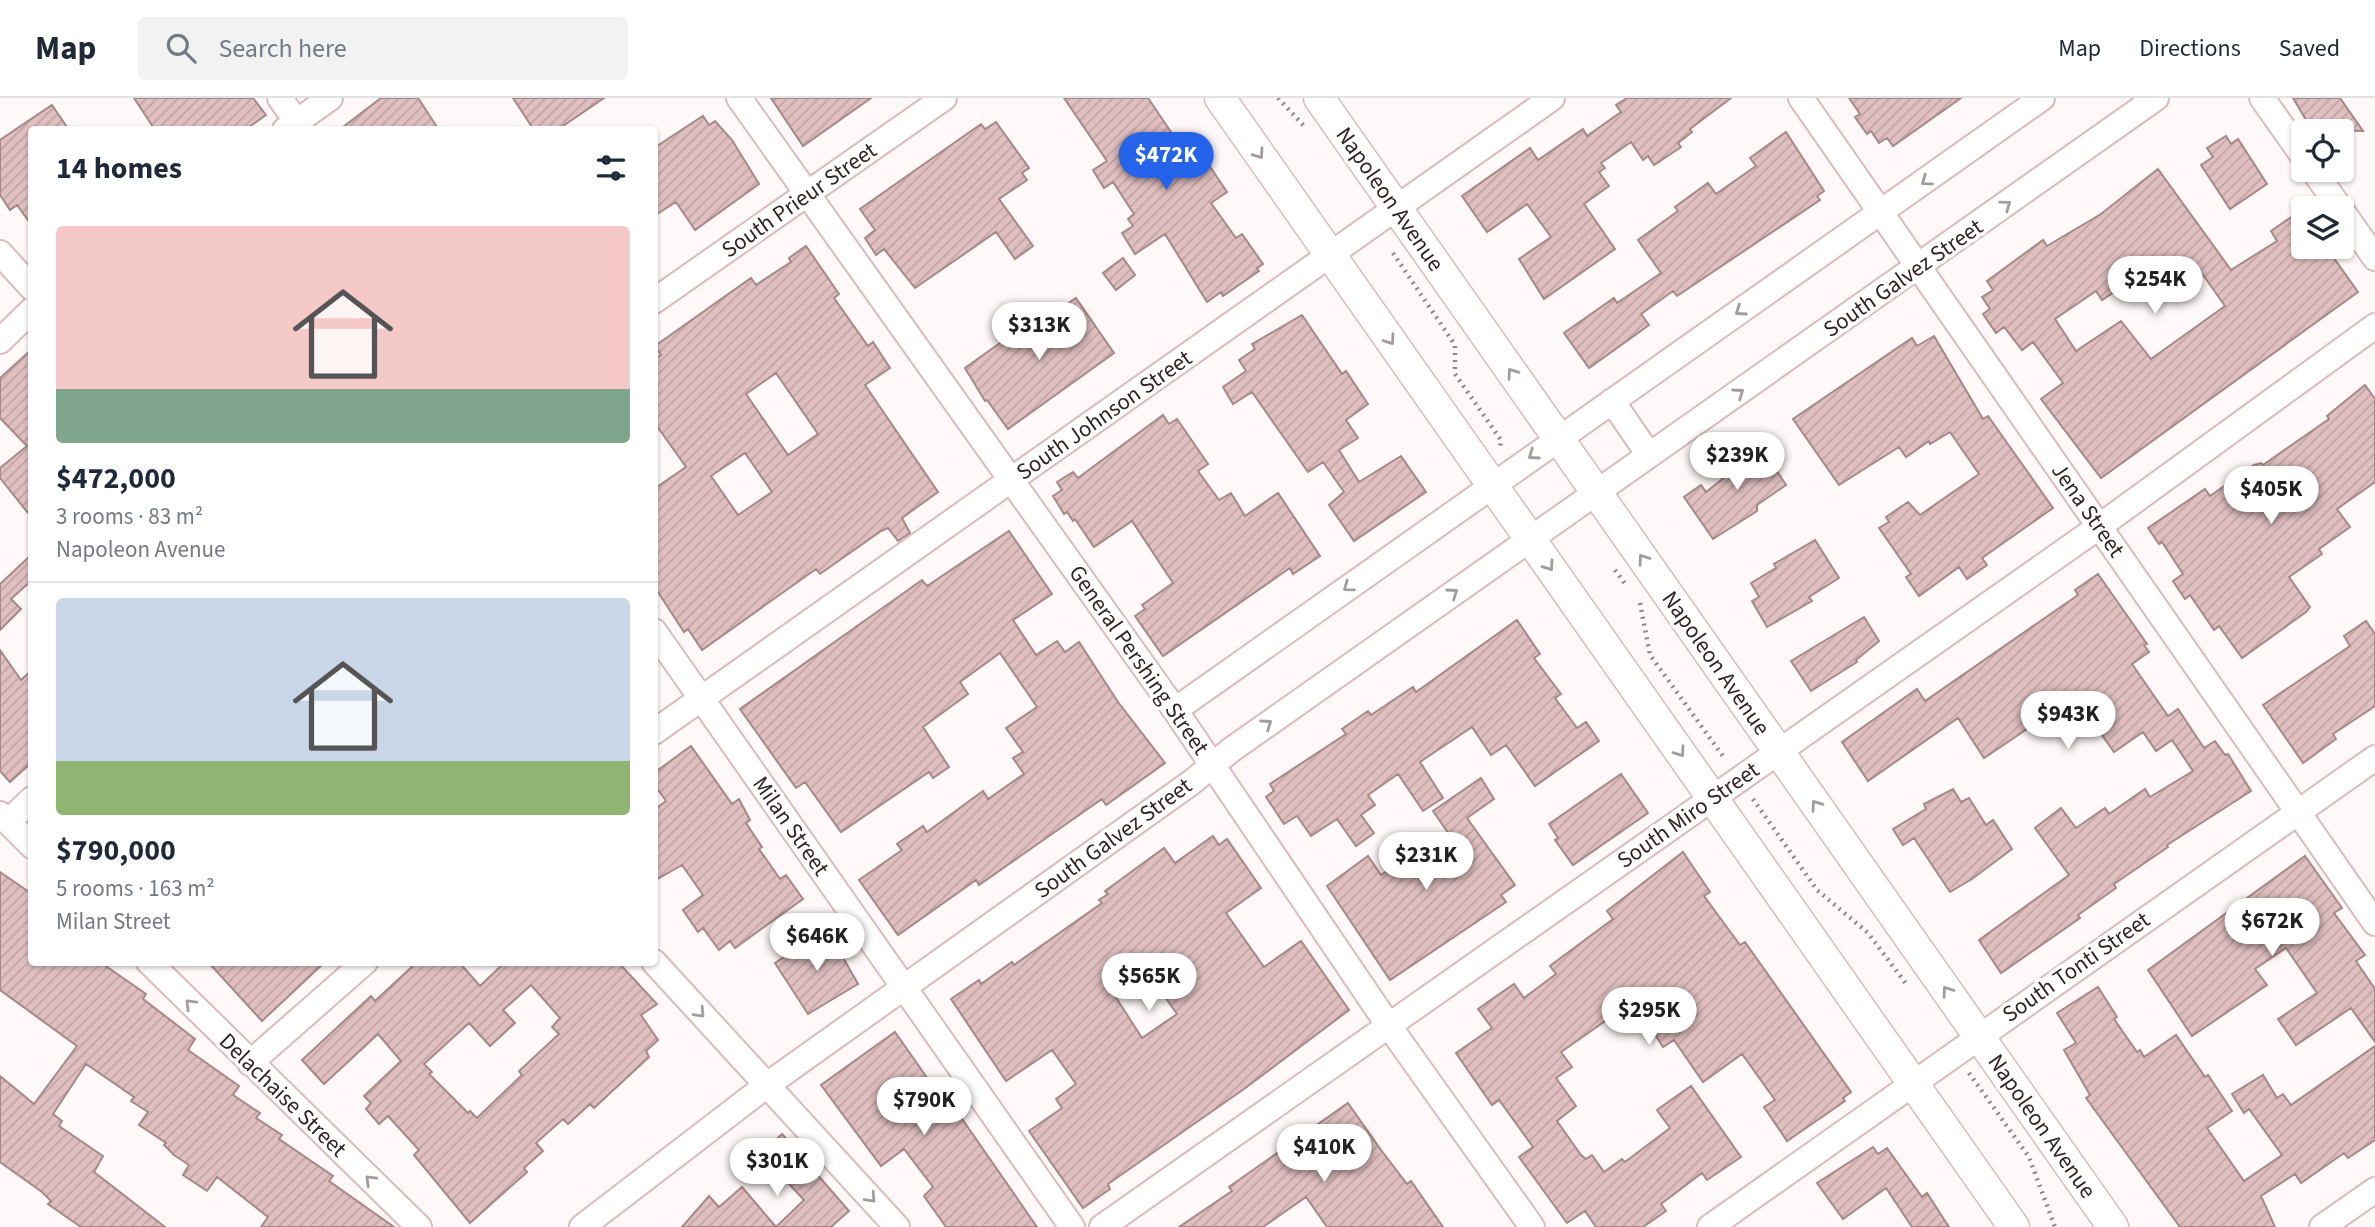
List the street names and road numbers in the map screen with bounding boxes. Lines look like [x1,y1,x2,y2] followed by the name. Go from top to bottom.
[1328,120,1452,278] street label: Napoleon Avenue
[715,134,884,266] street label: South Prieur Street
[1817,210,1990,345] street label: South Galvez Street
[1009,342,1199,488] street label: South Johnson Street
[2043,456,2133,564] street label: Jena Street
[1061,558,1217,762] street label: General Pershing Street
[1654,584,1778,742] street label: Napoleon Avenue
[1610,753,1766,876] street label: South Miro Street
[1027,769,1199,907] street label: South Galvez Street
[745,770,838,883] street label: Milan Street
[1995,904,2157,1030] street label: South Tonti Street
[212,1025,355,1165] street label: Delachaise Street
[1980,1047,2104,1205] street label: Napoleon Avenue

